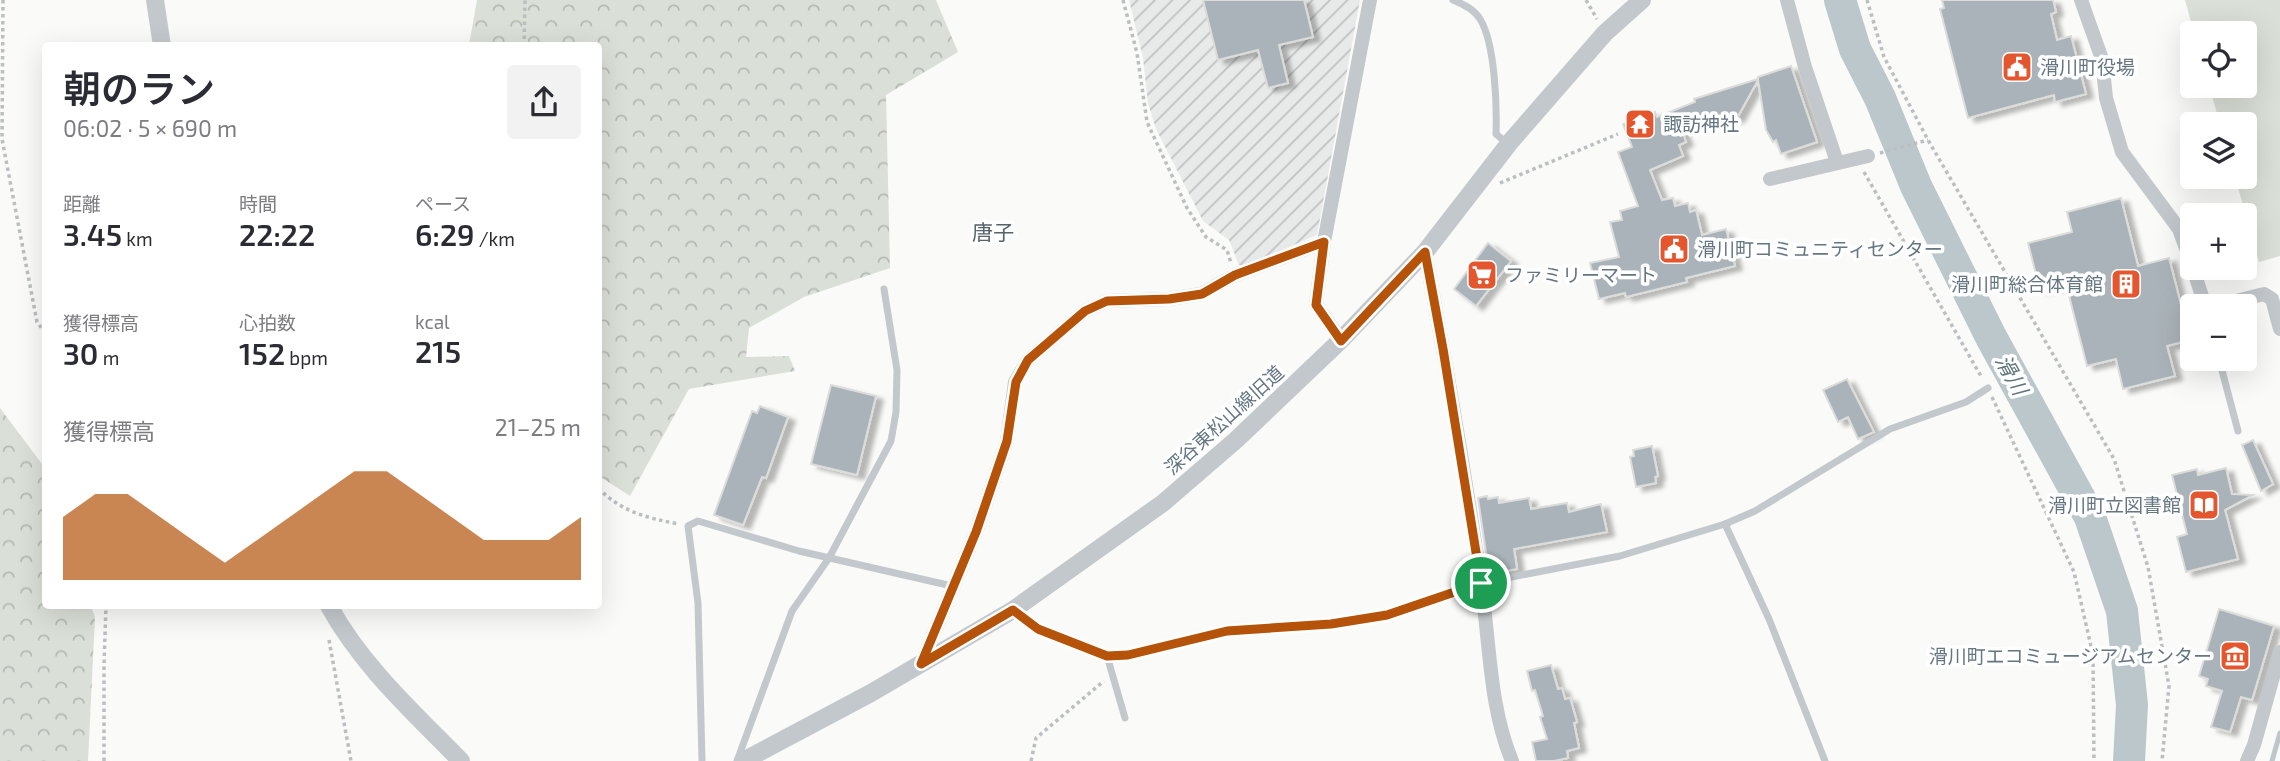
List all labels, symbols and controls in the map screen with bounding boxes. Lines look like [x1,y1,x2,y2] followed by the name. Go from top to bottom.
[2180,21,2257,371] map controls
[2180,21,2257,98] button: locate
[2000,50,2034,84] public building icon: 滑川町役場
[2040,55,2135,78] place label: 滑川町役場
[63,65,215,111] text: 朝のラン
[507,65,581,139] button: share
[1623,107,1657,141] temple icon: 諏訪神社
[1663,112,1739,135] place label: 諏訪神社
[2180,112,2257,189] button: layers
[63,114,237,142] text: 06:02 · 5 × 690 m
[63,192,101,215] text: 距離
[239,192,277,215] text: 時間
[415,192,471,215] text: ペース
[2180,203,2257,280] button: +
[63,216,122,252] text: 3.45
[239,216,315,252] text: 22:22
[415,216,475,252] text: 6:29
[972,219,1014,244] district label: 唐子
[122,227,153,250] text: km
[475,227,515,250] text: /km
[1657,232,1691,266] public building icon: 滑川町コミュニティセンター
[1697,237,1943,260] place label: 滑川町コミュニティセンター
[1465,258,1499,292] supermarket icon: ファミリーマート
[1505,263,1657,286] place label: ファミリーマート
[2109,267,2143,301] building icon: 滑川町総合体育館
[1951,272,2103,295] place label: 滑川町総合体育館
[2180,294,2257,371] button: −
[415,310,450,333] text: kcal
[63,311,139,334] text: 獲得標高
[239,311,296,334] text: 心拍数
[415,333,461,369] text: 215
[63,335,98,371] text: 30
[239,335,285,371] text: 152
[98,346,119,369] text: m
[285,346,328,369] text: bpm
[1991,350,2034,400] water label: 滑川
[1159,360,1288,479] street label: 深谷東松山線旧道
[495,413,581,441] text: 21–25 m
[63,417,155,445] text: 獲得標高
[2187,488,2221,522] library icon: 滑川町立図書館
[2048,493,2181,516] place label: 滑川町立図書館
[1451,553,1511,613] pin
[1462,564,1500,602] icon: arrive
[2218,639,2252,673] museum icon: 滑川町エコミュージアムセンター
[1929,644,2212,667] place label: 滑川町エコミュージアムセンター

